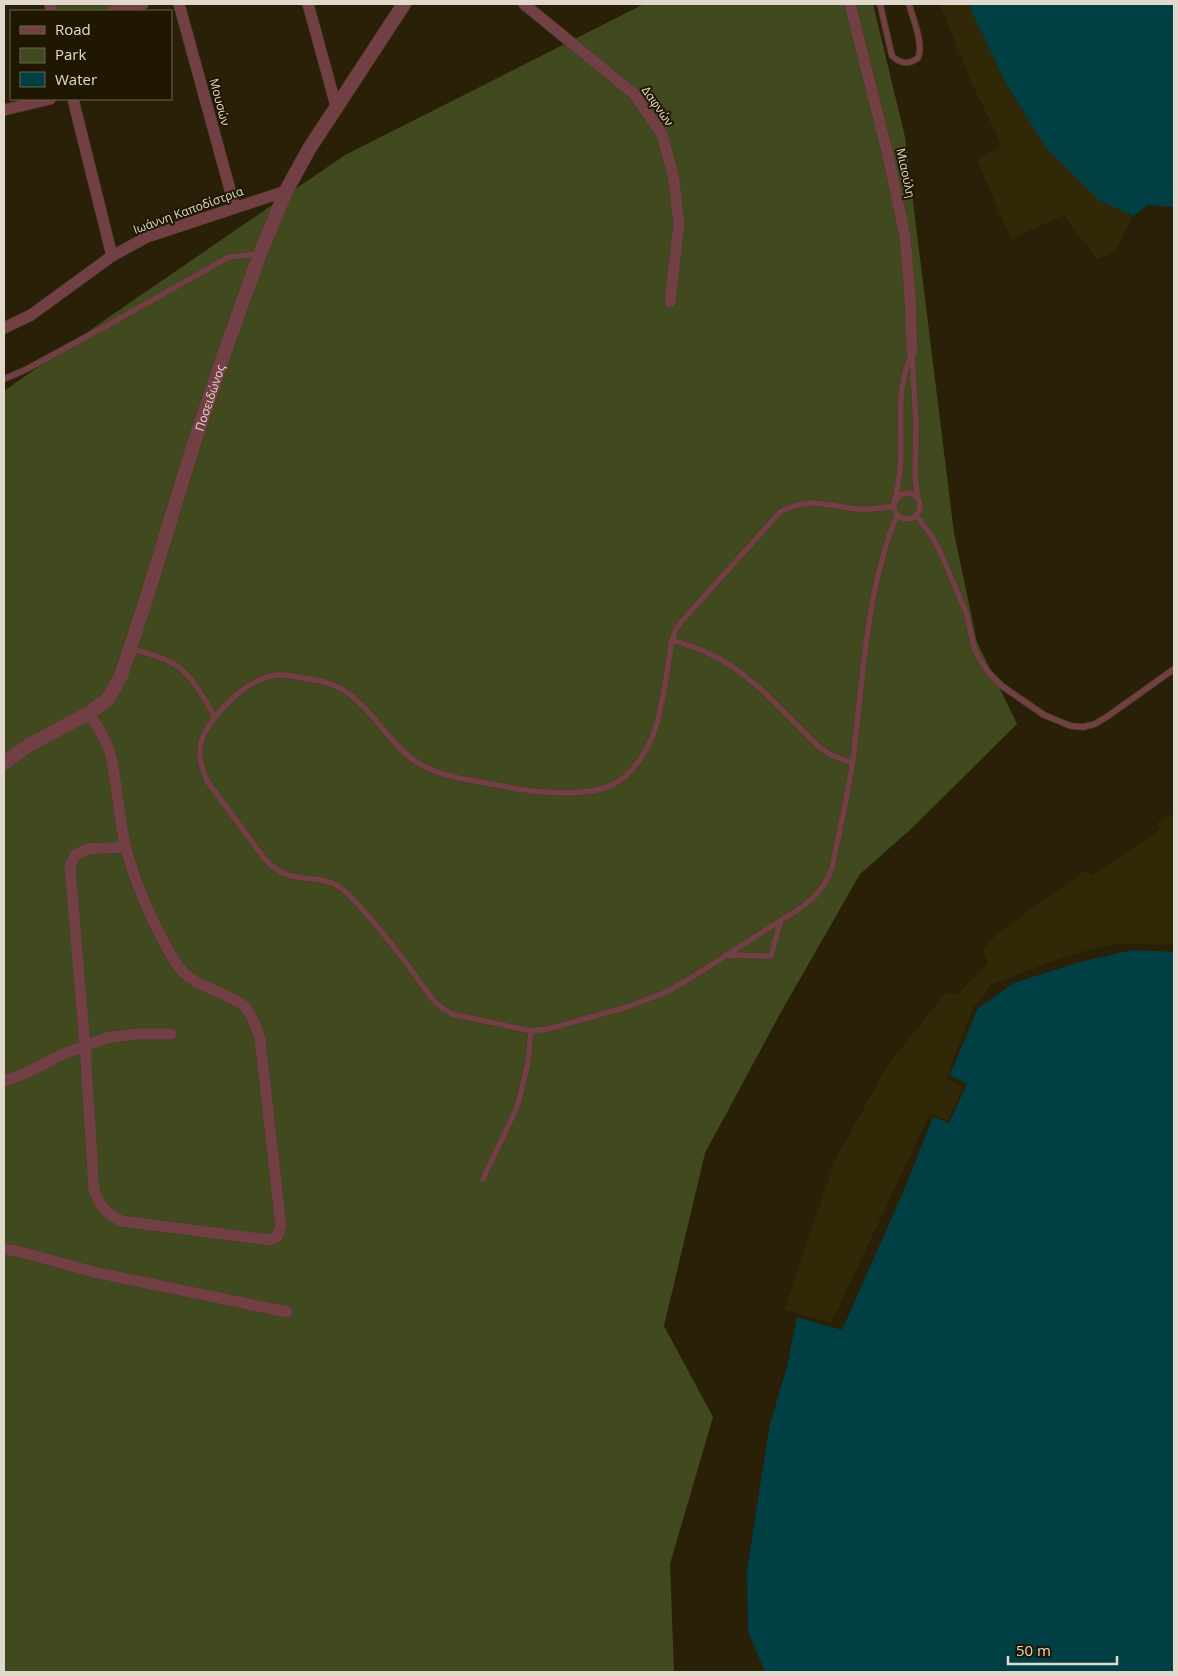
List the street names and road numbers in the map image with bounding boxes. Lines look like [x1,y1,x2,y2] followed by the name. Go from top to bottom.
[206,76,234,128] street label: Μουσών
[638,83,678,129] street label: Δαφνών
[892,147,920,199] street label: Μιαούλη
[131,182,246,238] street label: Ιωάννη Καποδίστρια
[190,362,229,433] street label: Ποσειδώνος

